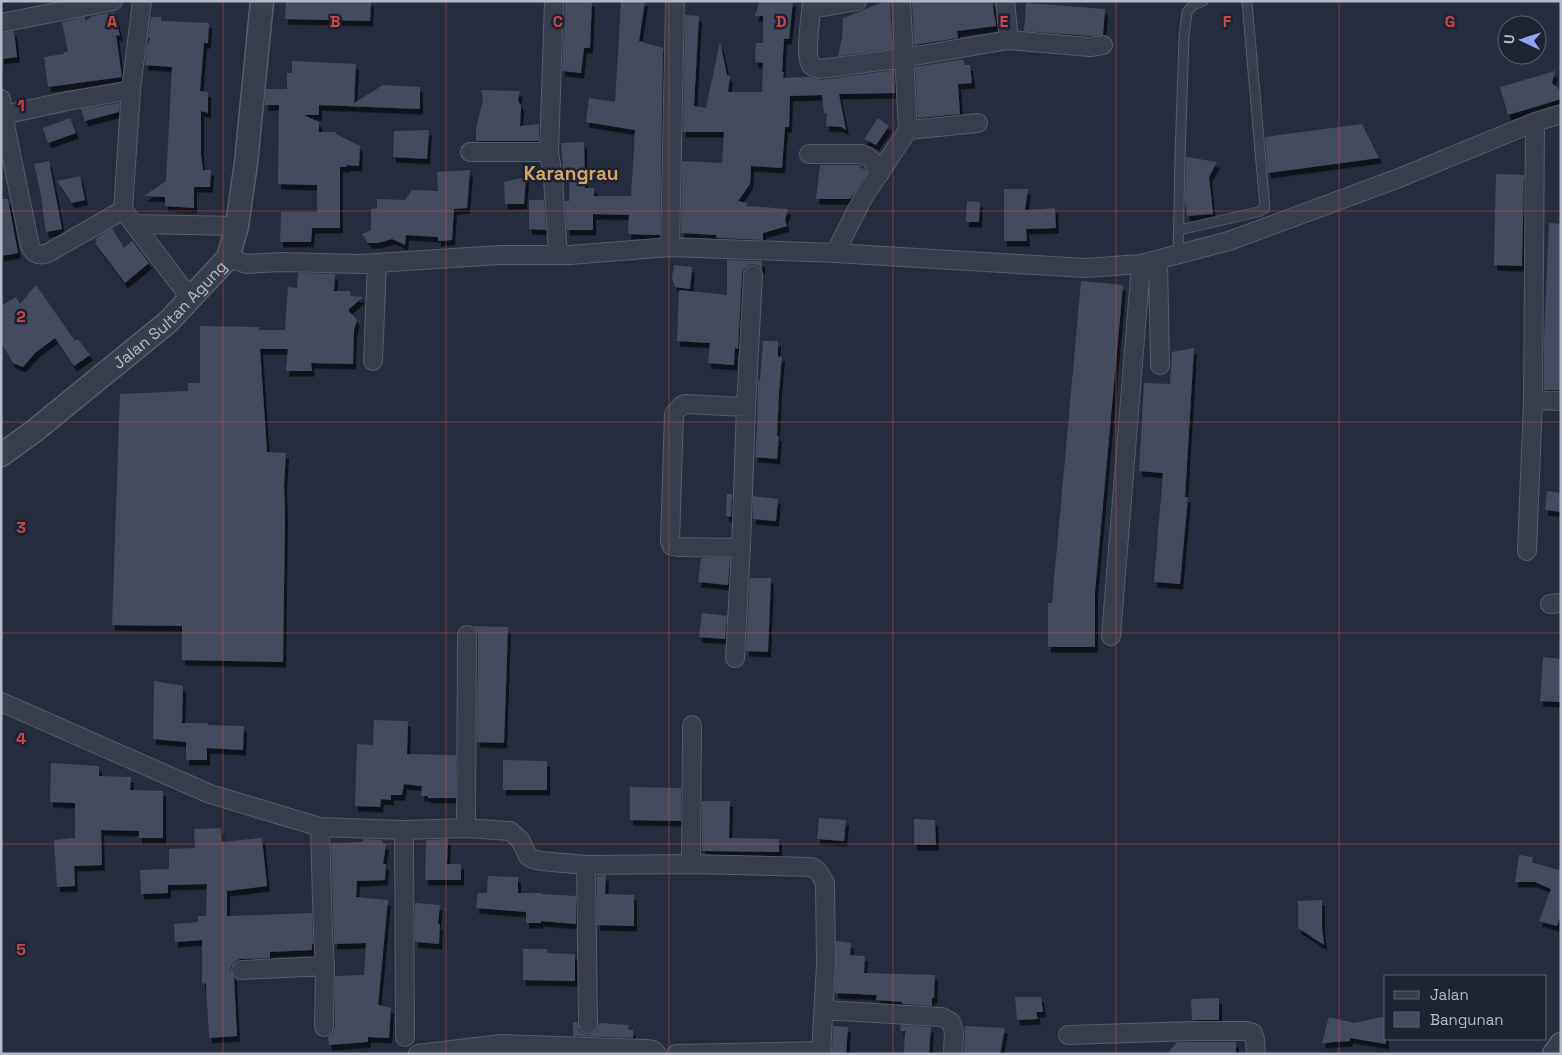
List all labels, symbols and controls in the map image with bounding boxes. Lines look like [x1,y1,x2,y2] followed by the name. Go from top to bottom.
[107,11,117,32] text: A
[330,11,340,32] text: B
[553,11,563,32] text: C
[776,11,786,32] text: D
[1000,11,1009,32] text: E
[1223,11,1232,32] text: F
[1445,11,1455,32] text: G
[1497,15,1547,65] north arrow
[1500,34,1518,44] text: U
[17,95,25,116] text: 1
[524,161,618,186] district label: Karangrau
[109,256,232,374] street label: Jalan Sultan Agung
[16,306,26,327] text: 2
[16,517,26,538] text: 3
[16,728,26,749] text: 4
[16,939,26,960] text: 5
[1384,975,1547,1040] legend
[1430,985,1469,1004] text: Jalan
[1430,1010,1504,1029] text: Bangunan

